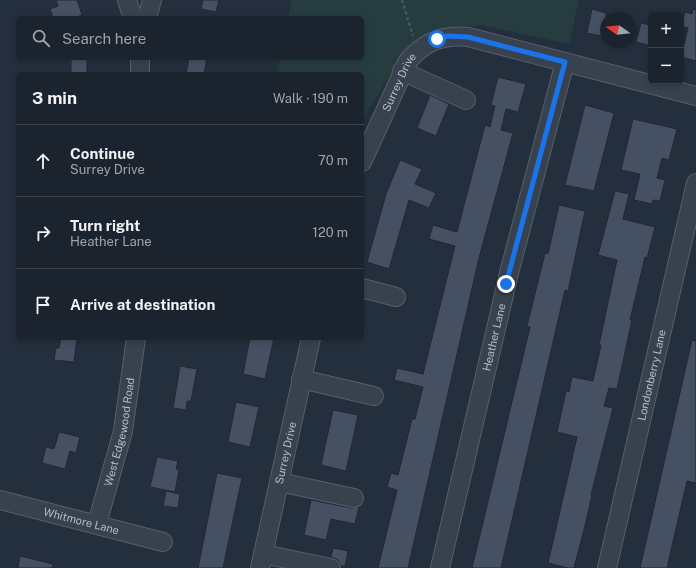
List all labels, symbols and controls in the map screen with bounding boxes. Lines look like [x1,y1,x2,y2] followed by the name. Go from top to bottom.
[600,12,636,48] north arrow
[648,12,684,84] map controls
[648,12,684,48] button: +
[16,16,364,60] search box
[30,27,52,49] icon: search
[62,30,146,47] text: Search here
[428,30,446,48] route start
[648,48,684,84] button: −
[380,50,418,113] street label: Surrey Drive
[32,88,77,108] text: 3 min
[273,91,348,106] text: Walk · 190 m
[70,145,135,162] text: Continue
[32,150,54,172] icon: ahead
[318,153,348,168] text: 70 m
[70,162,145,177] text: Surrey Drive
[70,217,140,234] text: Turn right
[32,222,54,244] icon: right
[313,225,348,240] text: 120 m
[70,234,152,249] text: Heather Lane
[497,275,515,293] route end
[32,294,54,316] icon: arrive
[70,296,215,313] text: Arrive at destination
[480,302,508,372] street label: Heather Lane
[635,328,668,422] street label: Londonberry Lane
[102,377,136,488] street label: West Edgewood Road
[273,421,298,485] street label: Surrey Drive
[42,505,120,536] street label: Whitmore Lane

